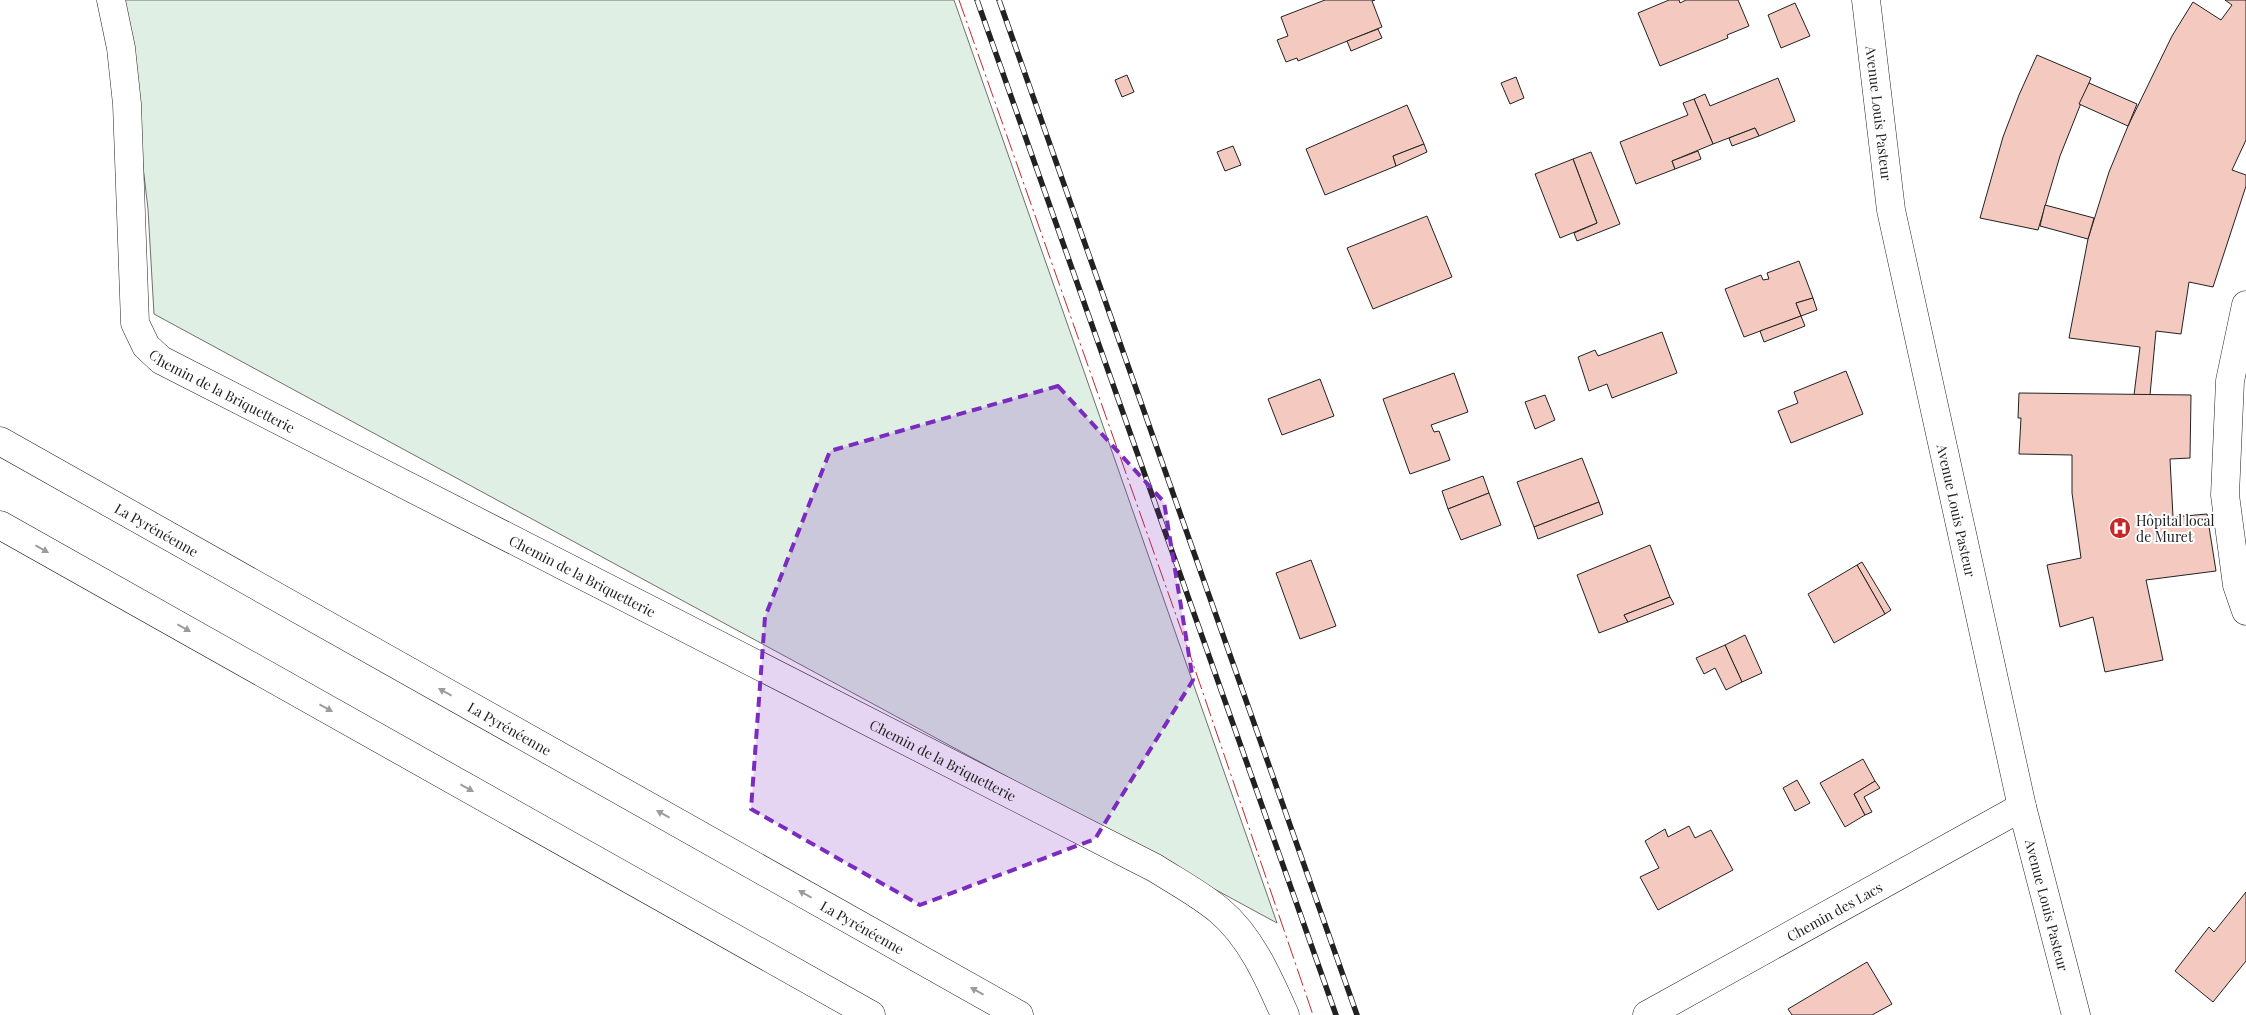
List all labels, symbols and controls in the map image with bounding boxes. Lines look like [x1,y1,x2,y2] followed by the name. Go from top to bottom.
[1862,44,1897,182] street label: Avenue Louis Pasteur
[145,345,298,436] street label: Chemin de la Briquetterie
[1933,441,1981,579] street label: Avenue Louis Pasteur
[112,498,202,560] street label: La Pyrénéenne
[2136,511,2215,546] place label: Hôpital local de Muret
[2108,516,2132,540] hospital icon: Hôpital local de Muret
[506,530,659,621] street label: Chemin de la Briquetterie
[36,544,49,553] one-way arrow
[177,624,191,633] one-way arrow
[439,687,452,696] one-way arrow
[464,697,555,759] street label: La Pyrénéenne
[318,704,333,712] one-way arrow
[867,714,1020,805] street label: Chemin de la Briquetterie
[461,783,474,792] one-way arrow
[657,810,670,819] one-way arrow
[2021,836,2074,974] street label: Avenue Louis Pasteur
[1783,877,1885,945] street label: Chemin des Lacs
[797,890,812,898] one-way arrow
[817,896,908,958] street label: La Pyrénéenne
[969,987,984,995] one-way arrow

